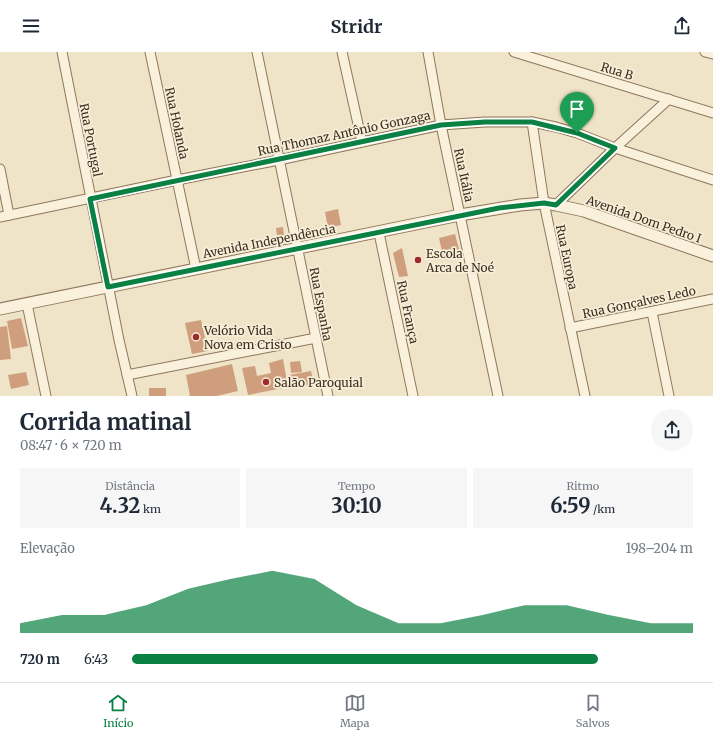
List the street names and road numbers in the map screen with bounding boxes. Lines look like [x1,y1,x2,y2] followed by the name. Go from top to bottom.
[599,59,635,83] street label: Rua B
[162,86,192,161] street label: Rua Holanda
[77,102,106,178] street label: Rua Portugal
[256,107,432,159] street label: Rua Thomaz Antônio Gonzaga
[451,147,477,204] street label: Rua Itália
[584,192,703,246] street label: Avenida Dom Pedro I
[200,221,337,261] street label: Avenida Independência
[553,223,581,291] street label: Rua Europa
[307,266,336,343] street label: Rua Espanha
[394,279,422,345] street label: Rua França
[581,283,697,321] street label: Rua Gonçalves Ledo

